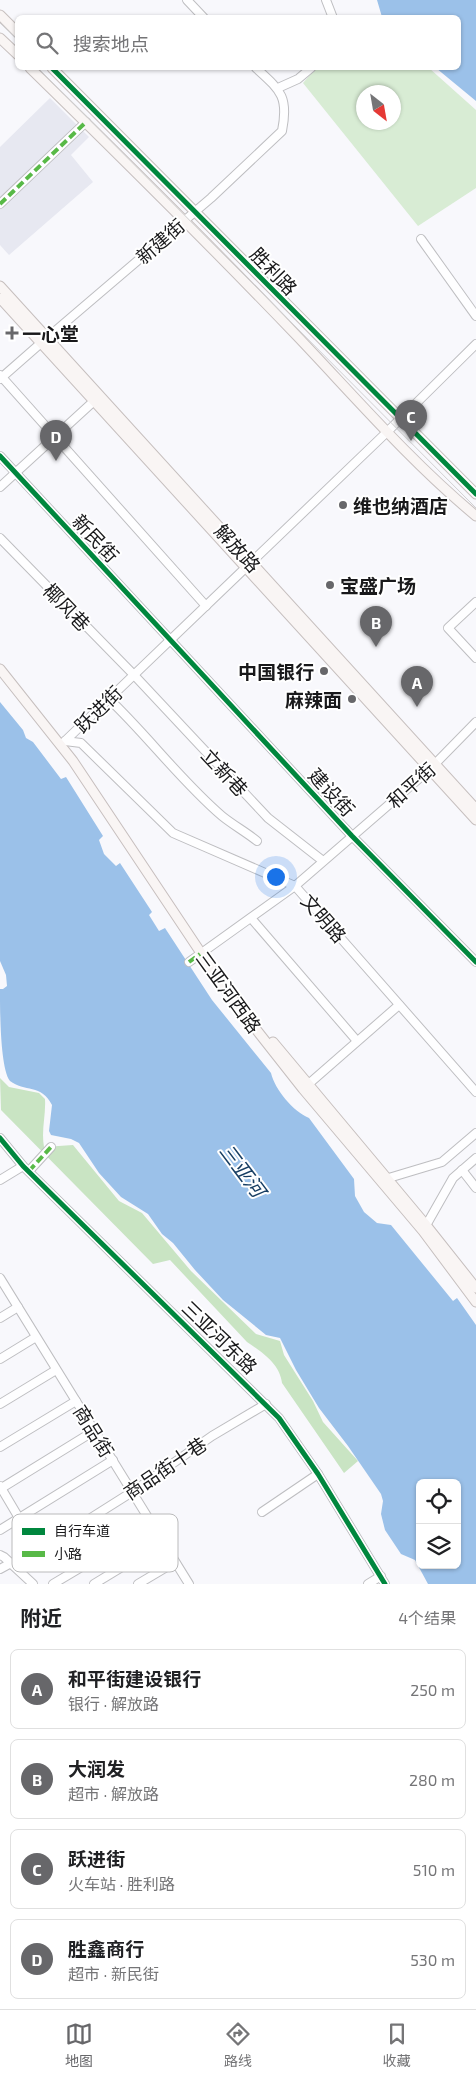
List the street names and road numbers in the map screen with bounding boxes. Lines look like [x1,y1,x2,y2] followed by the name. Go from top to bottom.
[131,214,189,268] street label: 新建街
[246,243,302,299] street label: 胜利路
[68,509,124,567] street label: 新民街
[210,519,266,577] street label: 解放路
[39,579,95,635] street label: 椰风巷
[70,681,126,737] street label: 跃进街
[197,743,253,801] street label: 立新巷
[382,757,440,813] street label: 和平街
[304,763,360,821] street label: 建设街
[297,889,351,947] street label: 文明路
[192,947,266,1037] street label: 三亚河西路
[178,1296,262,1378] street label: 三亚河东路
[69,1401,119,1461] street label: 商品街
[119,1432,211,1504] street label: 商品街十巷

